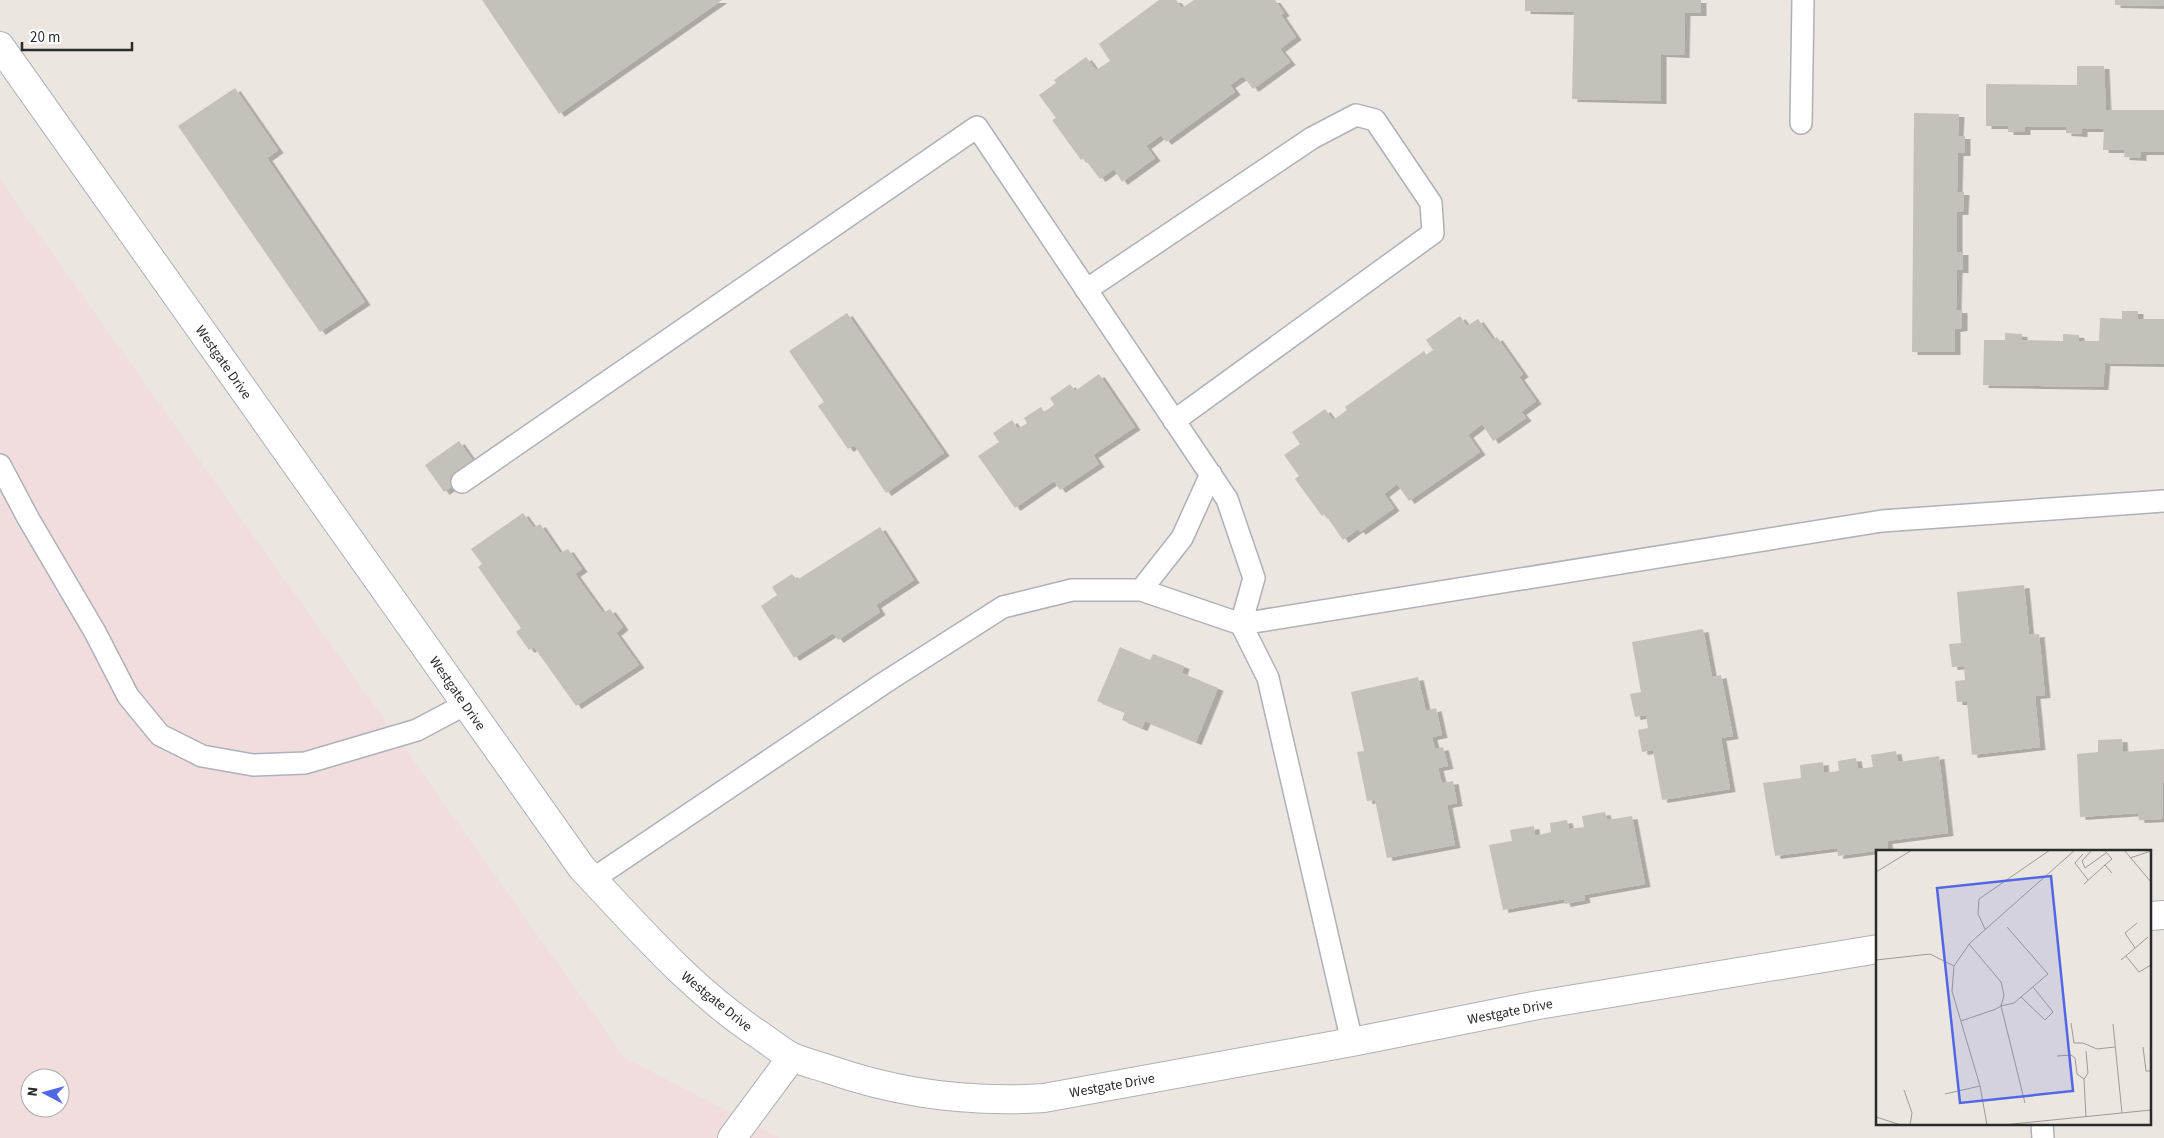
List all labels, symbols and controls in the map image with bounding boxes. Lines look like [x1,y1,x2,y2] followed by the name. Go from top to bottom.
[22,20,132,52] scale bar
[30,27,60,48] text: 20 m
[190,321,256,404] street label: Westgate Drive
[424,652,490,735] street label: Westgate Drive
[1876,850,2152,1126] inset map
[676,967,756,1037] street label: Westgate Drive
[1466,994,1555,1030] street label: Westgate Drive
[20,1068,70,1118] north arrow
[1068,1069,1157,1103] street label: Westgate Drive
[23,1086,43,1097] text: N

